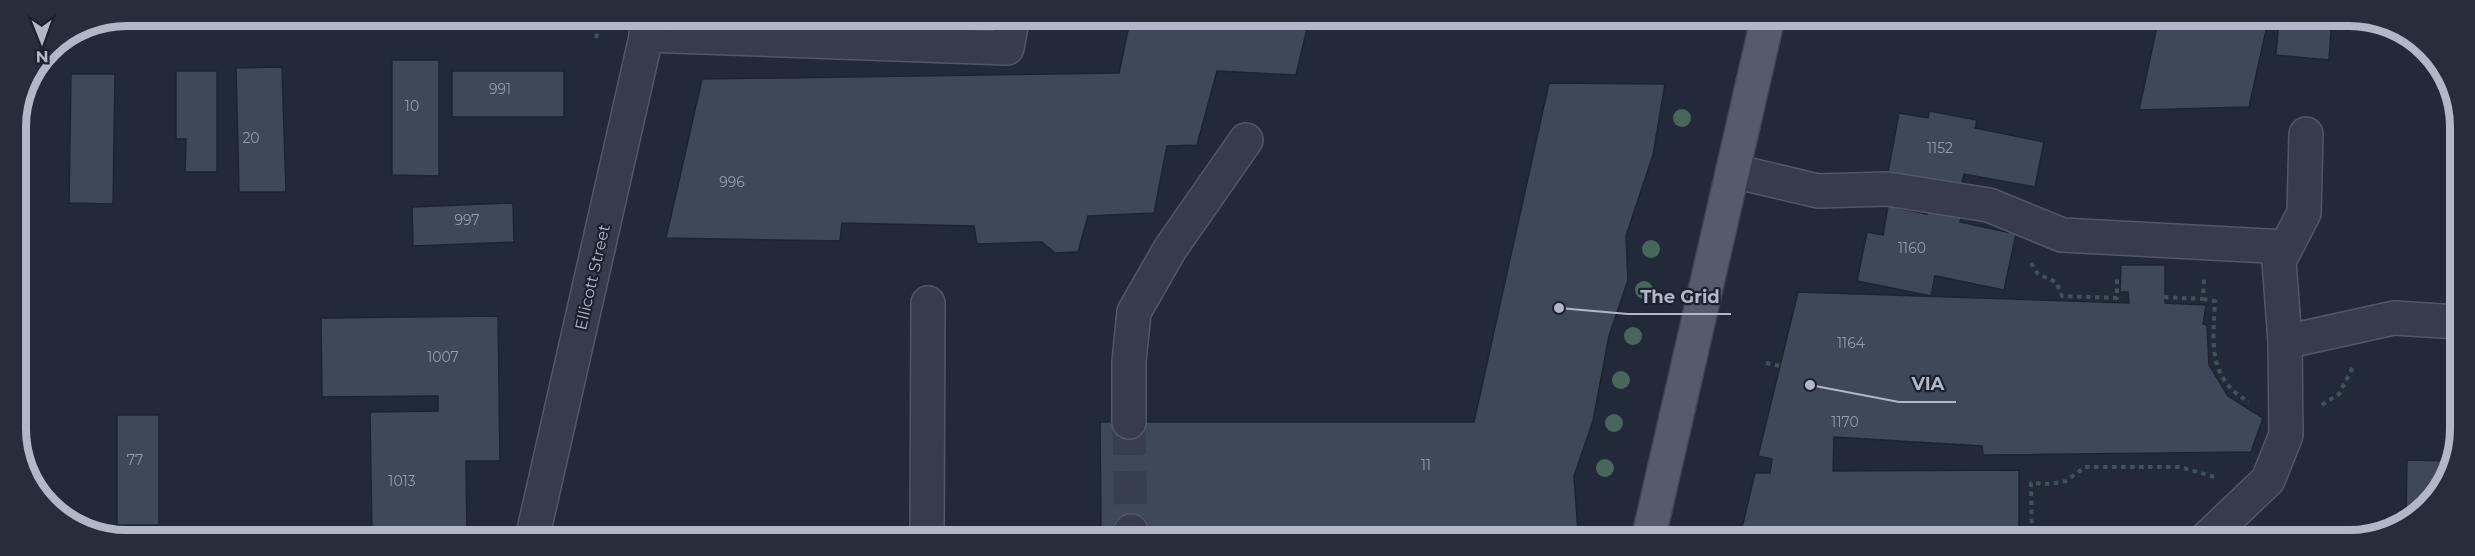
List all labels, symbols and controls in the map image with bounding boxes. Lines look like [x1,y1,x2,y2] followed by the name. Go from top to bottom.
[12,12,72,72] north arrow
[36,47,49,66] text: N
[489,80,511,98] house number: 991
[405,97,419,115] house number: 10
[242,129,260,147] house number: 20
[1927,139,1953,157] house number: 1152
[719,173,745,191] house number: 996
[454,211,480,229] house number: 997
[571,222,614,332] street label: Ellicott Street
[1898,239,1926,257] house number: 1160
[1628,278,1731,314] callout: The Grid
[1640,286,1720,308] text: The Grid
[1837,334,1866,352] house number: 1164
[427,348,459,366] house number: 1007
[1899,366,1956,402] callout: VIA
[1911,373,1945,395] text: VIA
[1831,413,1859,431] house number: 1170
[127,451,143,469] house number: 77
[1421,456,1431,474] house number: 11
[388,472,416,490] house number: 1013

